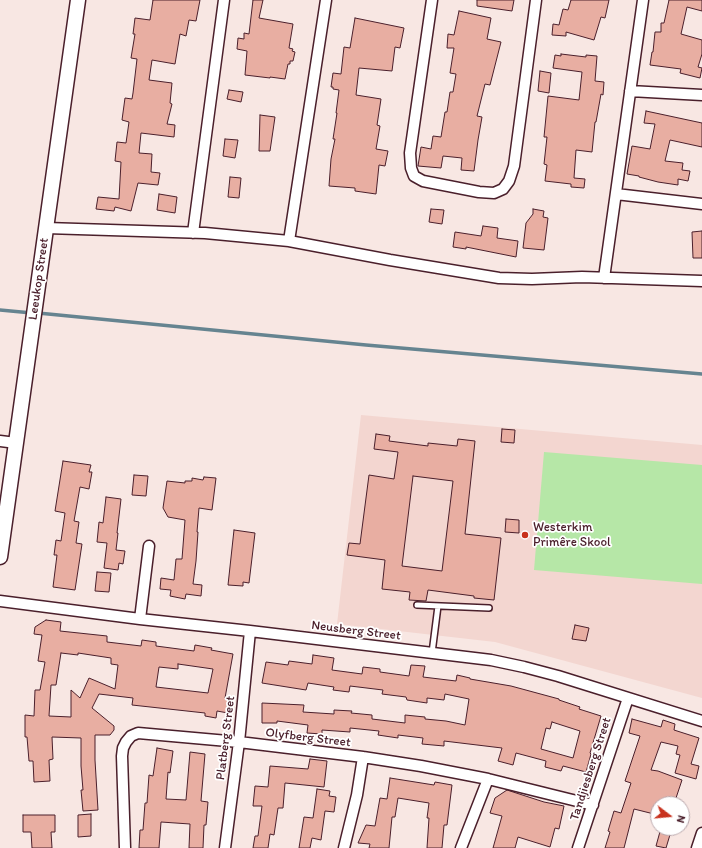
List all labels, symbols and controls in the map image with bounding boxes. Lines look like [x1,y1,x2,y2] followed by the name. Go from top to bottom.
[25,237,53,321] street label: Leeukop Street
[533,520,611,551] place label: Westerkim Primêre Skool
[520,530,530,540] marker: Westerkim Primêre Skool
[310,618,402,644] street label: Neusberg Street
[213,695,239,781] street label: Platberg Street
[567,715,615,823] street label: Tandjiesberg Street
[264,725,352,751] street label: Olyfberg Street
[650,796,690,836] north arrow
[674,814,688,825] text: N

